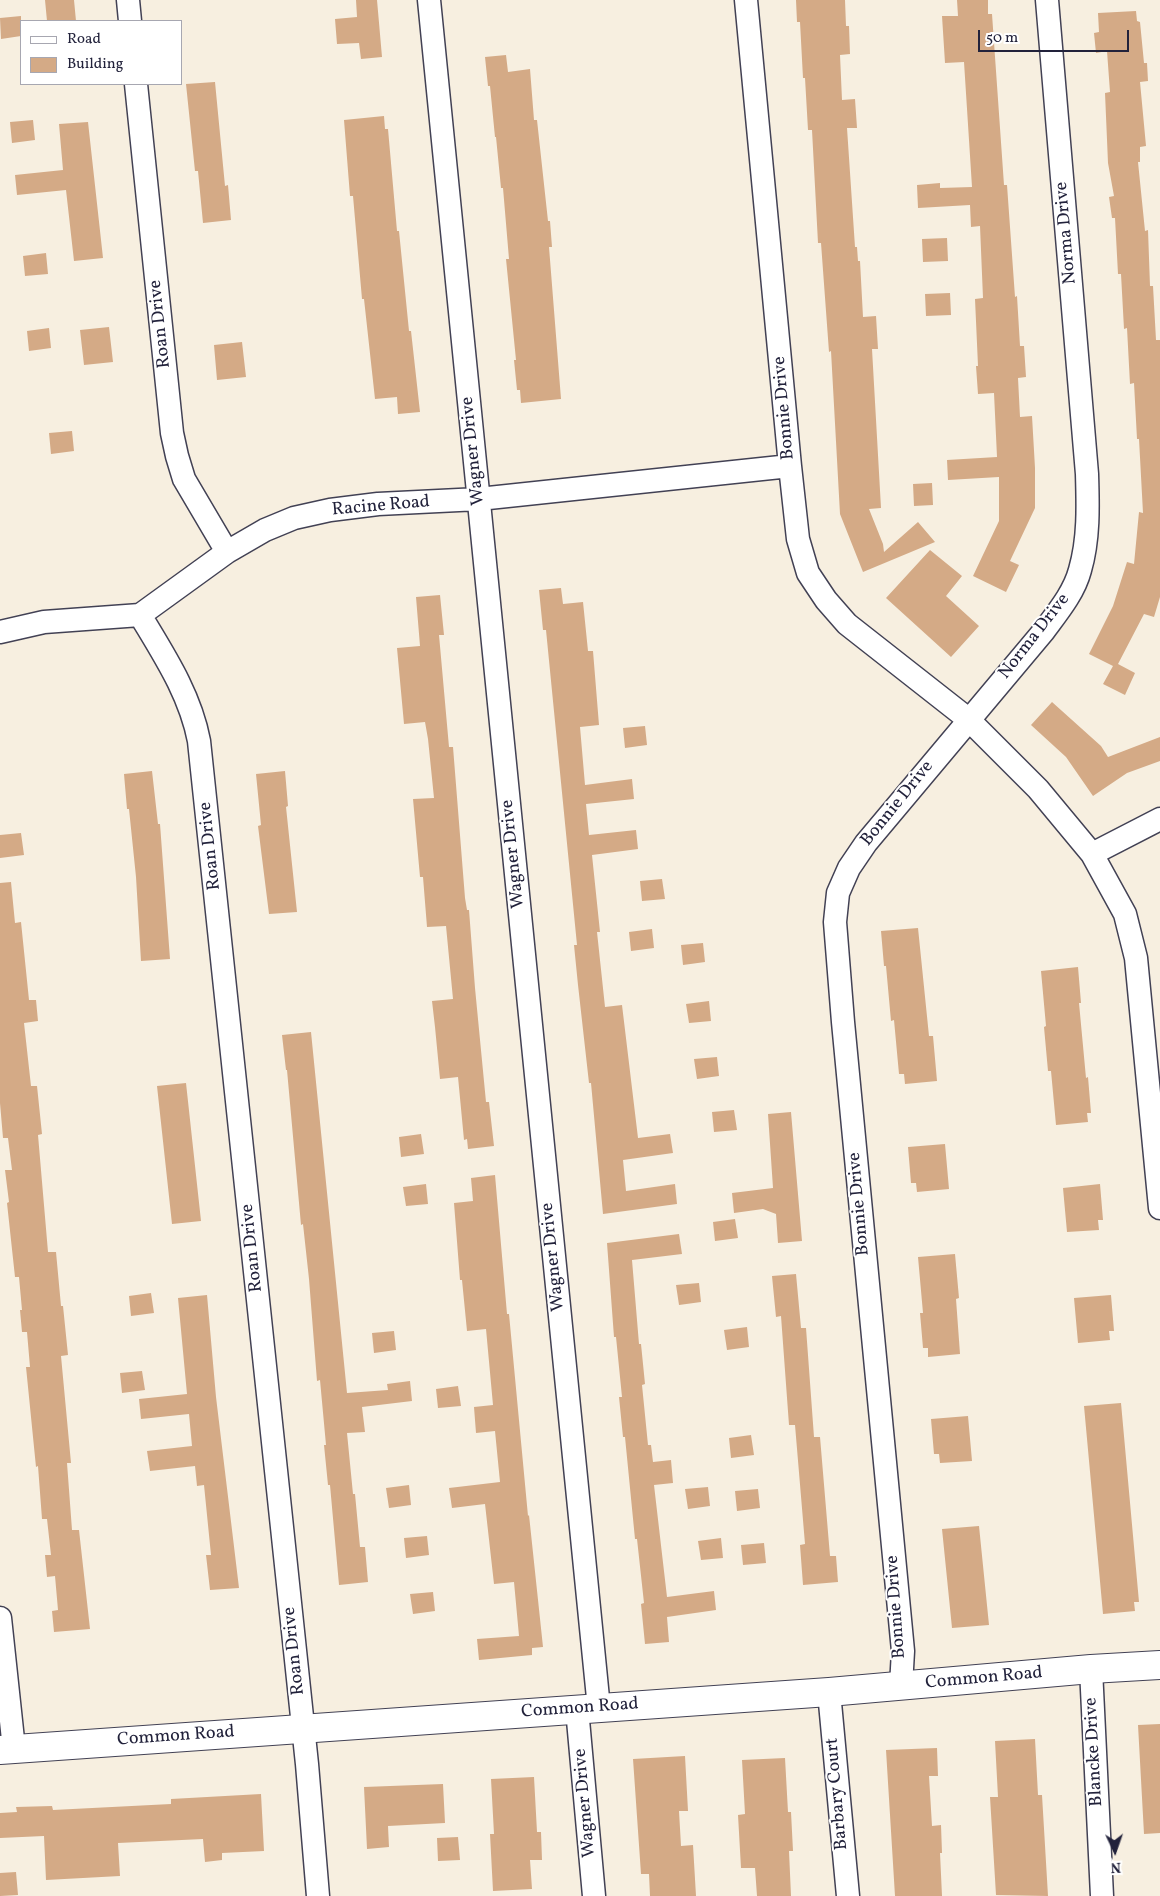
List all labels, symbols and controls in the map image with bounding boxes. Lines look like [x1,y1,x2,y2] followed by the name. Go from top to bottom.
[20,20,182,85] legend
[980,20,1131,52] scale bar
[986,28,1018,49] text: 50 m
[67,29,101,50] text: Road
[67,54,123,75] text: Building
[1052,181,1082,285] street label: Norma Drive
[146,279,176,369] street label: Roan Drive
[770,355,800,461] street label: Bonnie Drive
[458,396,490,506] street label: Wagner Drive
[331,492,431,522] street label: Racine Road
[995,590,1075,684] street label: Norma Drive
[857,757,939,851] street label: Bonnie Drive
[498,799,530,909] street label: Wagner Drive
[196,801,226,891] street label: Roan Drive
[845,1151,875,1257] street label: Bonnie Drive
[538,1202,570,1312] street label: Wagner Drive
[238,1203,268,1293] street label: Roan Drive
[883,1554,911,1660] street label: Bonnie Drive
[280,1606,310,1696] street label: Roan Drive
[924,1663,1044,1695] street label: Common Road
[521,1694,639,1724] street label: Common Road
[1081,1697,1109,1807] street label: Blancke Drive
[117,1722,235,1752] street label: Common Road
[822,1737,854,1851] street label: Barbary Court
[570,1748,602,1858] street label: Wagner Drive
[1090,1826,1140,1876] north arrow
[1110,1857,1121,1876] text: N

